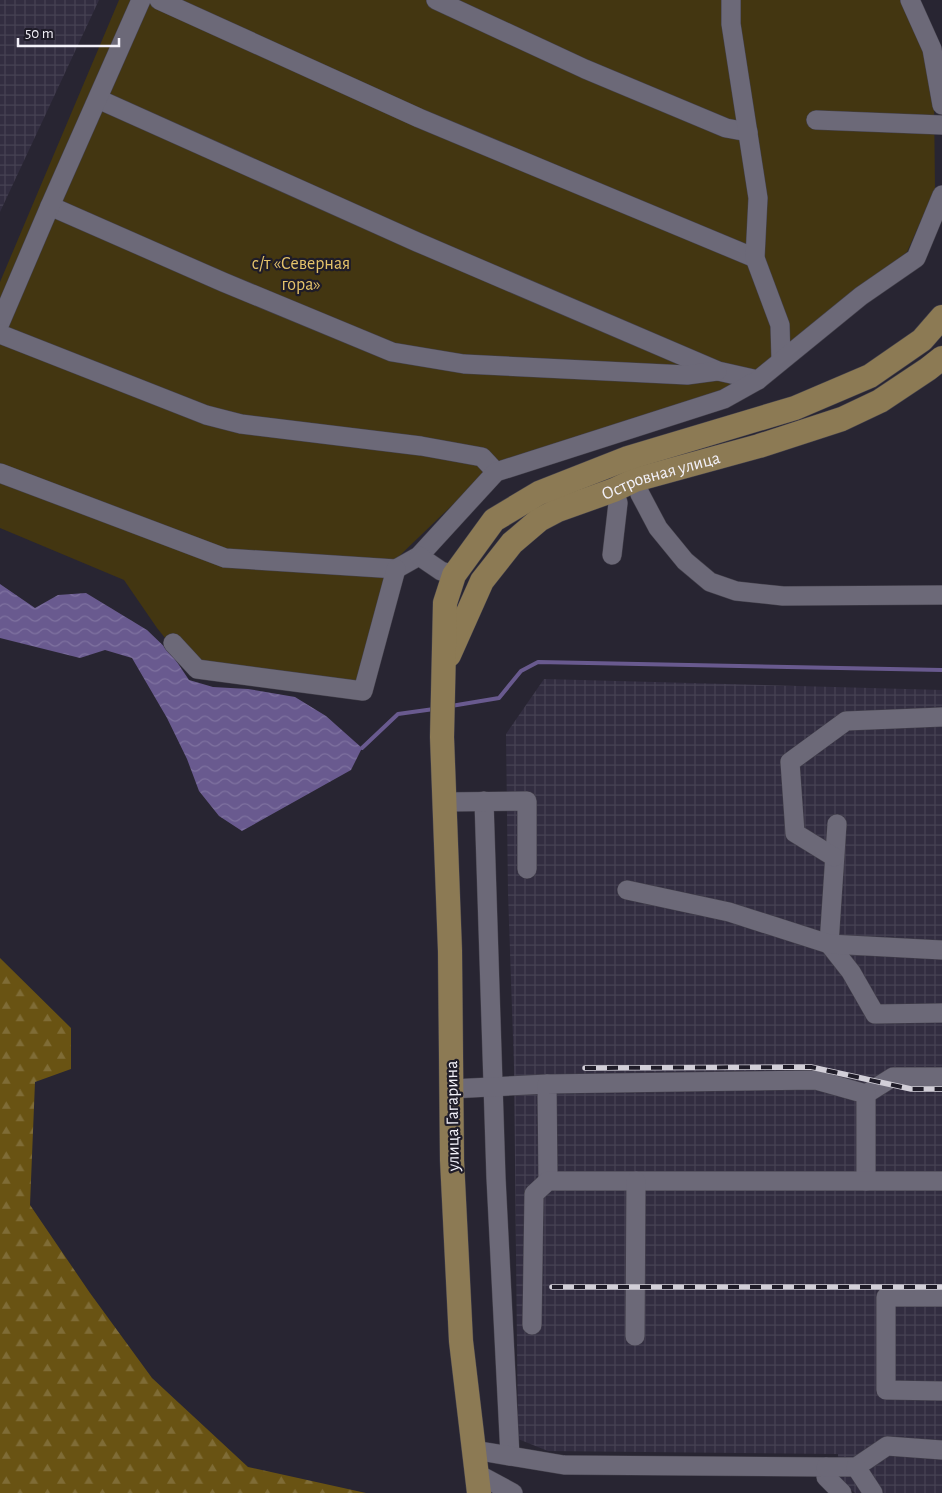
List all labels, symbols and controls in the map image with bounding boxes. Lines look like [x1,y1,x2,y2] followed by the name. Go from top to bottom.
[18,15,119,47] scale bar
[25,26,54,41] text: 50 m
[252,255,350,294] park label: с/т «Северная гора»
[599,449,722,504] street label: Островная улица
[443,1060,463,1172] street label: улица Гагарина

